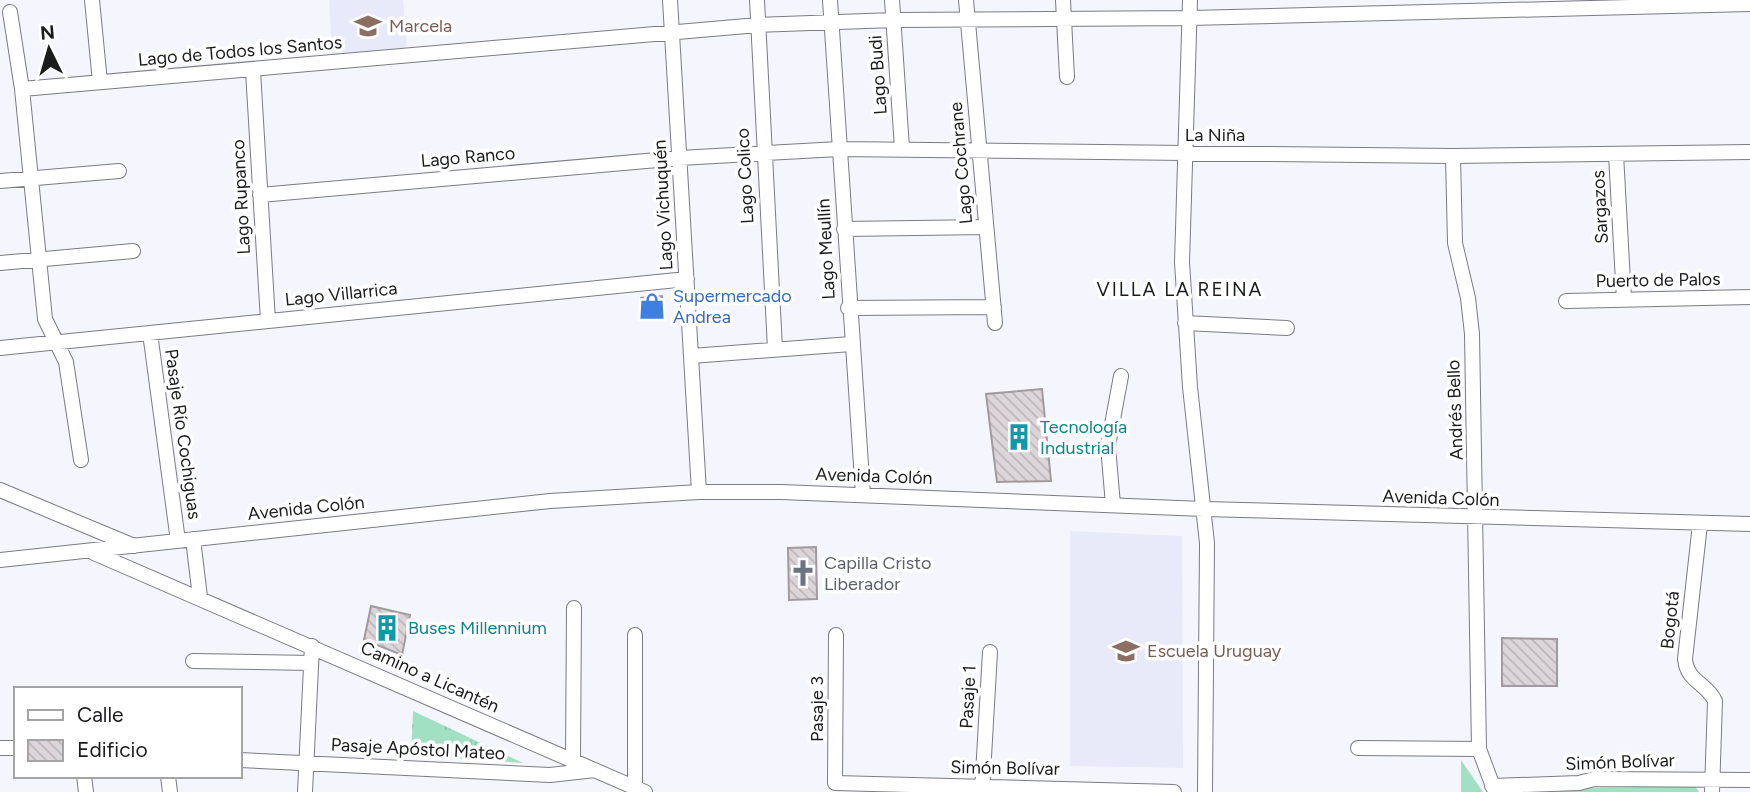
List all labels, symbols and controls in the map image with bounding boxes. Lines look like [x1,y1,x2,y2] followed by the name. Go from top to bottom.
[353,11,383,41] school or university icon: Marcela
[14,14,84,84] north arrow
[389,15,452,37] place label: Marcela
[39,20,56,45] text: N
[137,31,343,71] street label: Lago de Todos los Santos
[864,34,892,116] street label: Lago Budi
[945,101,977,225] street label: Lago Cochrane
[1185,124,1245,146] street label: La Niña
[732,128,758,224] street label: Lago Colico
[227,139,255,255] street label: Lago Rupanco
[649,139,677,271] street label: Lago Vichuquén
[420,142,516,172] street label: Lago Ranco
[1587,170,1613,244] street label: Sargazos
[812,198,840,300] street label: Lago Meullín
[1595,268,1721,292] street label: Puerto de Palos
[284,277,398,311] street label: Lago Villarrica
[1097,278,1263,301] district label: VILLA LA REINA
[673,285,792,328] place label: Supermercado Andrea
[637,291,667,321] shop icon: Supermercado Andrea
[160,347,206,521] street label: Pasaje Río Cochiguas
[1442,359,1468,461] street label: Andrés Bello
[1040,416,1127,459] place label: Tecnología Industrial
[1004,422,1034,452] building icon: Tecnología Industrial
[815,463,933,489] street label: Avenida Colón
[1382,485,1500,511] street label: Avenida Colón
[247,491,365,525] street label: Avenida Colón
[824,552,931,595] place label: Capilla Cristo Liberador
[788,558,818,588] church icon: Capilla Cristo Liberador
[1656,590,1684,650] street label: Bogotá
[372,613,402,643] building icon: Buses Millennium
[408,617,547,639] place label: Buses Millennium
[1111,636,1141,666] school or university icon: Escuela Uruguay
[357,637,503,717] street label: Camino a Licantén
[1147,640,1282,662] place label: Escuela Uruguay
[955,665,981,729] street label: Pasaje 1
[806,676,828,742] street label: Pasaje 3
[14,687,242,778] legend
[77,702,124,727] text: Calle
[330,733,506,765] street label: Pasaje Apóstol Mateo
[77,737,148,762] text: Edificio
[1565,749,1675,775] street label: Simón Bolívar
[950,756,1060,780] street label: Simón Bolívar

